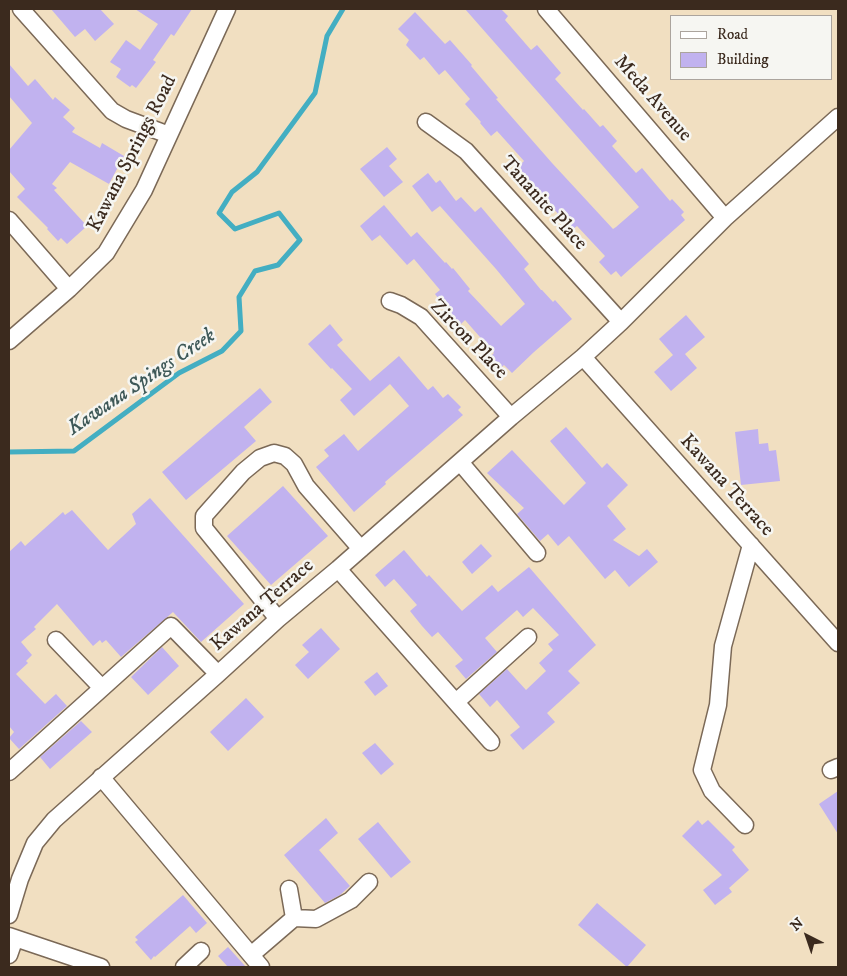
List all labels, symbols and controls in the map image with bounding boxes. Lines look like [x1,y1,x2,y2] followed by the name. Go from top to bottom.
[670,15,832,80] legend
[717,25,748,44] text: Road
[717,50,769,69] text: Building
[608,51,696,147] street label: Meda Avenue
[83,72,183,236] street label: Kawana Springs Road
[495,152,591,256] street label: Tananite Place
[424,295,512,385] street label: Zircon Place
[63,324,221,442] water label: Kawana Spings Creek
[674,430,778,542] street label: Kawana Terrace
[207,555,319,657] street label: Kawana Terrace
[782,911,832,961] north arrow
[787,914,807,935] text: N

